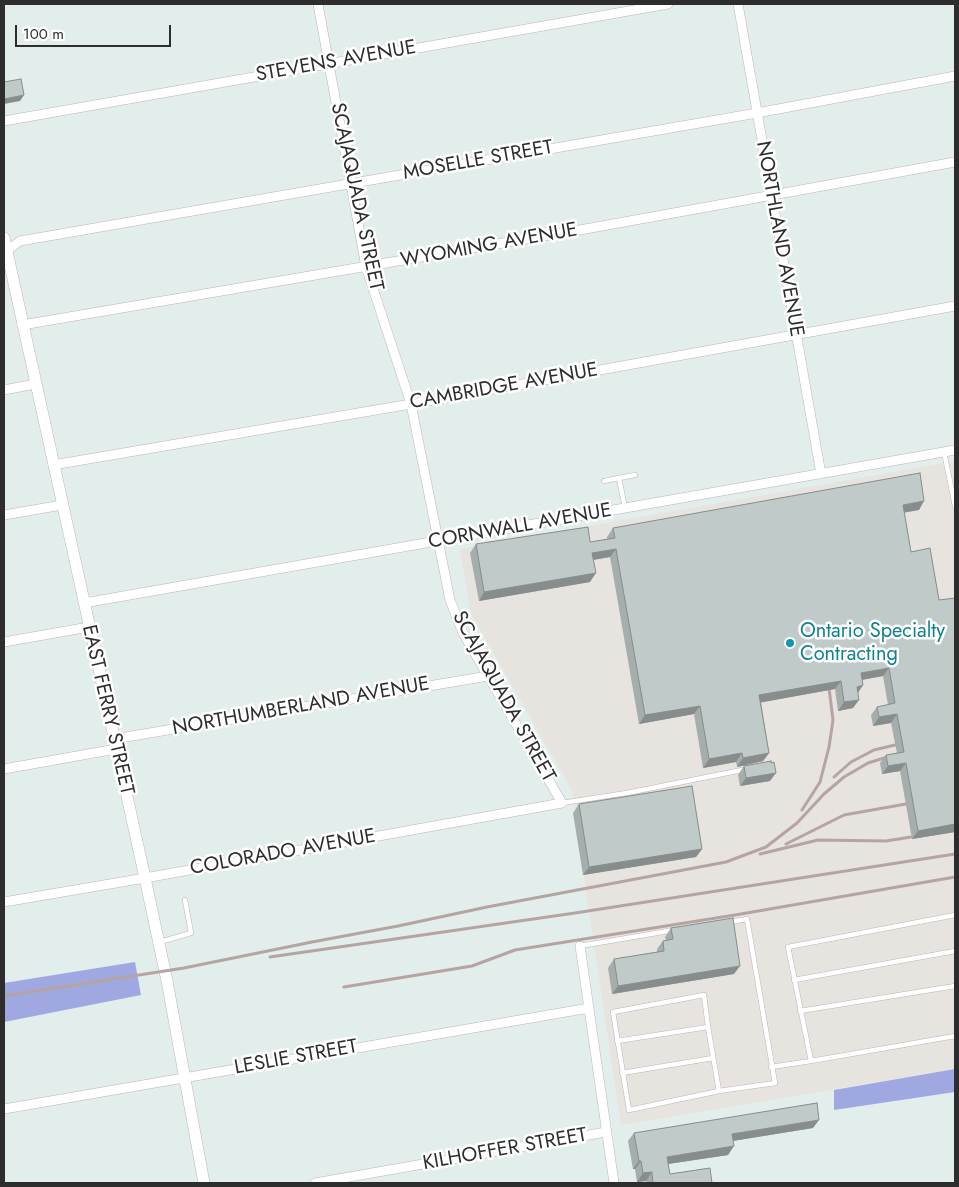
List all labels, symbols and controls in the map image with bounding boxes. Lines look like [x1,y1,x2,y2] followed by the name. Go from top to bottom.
[18,15,174,47] scale bar
[23,23,64,45] text: 100 m
[254,36,418,88] street label: STEVENS AVENUE
[324,101,388,293] street label: SCAJAQUADA STREET
[401,136,555,186] street label: MOSELLE STREET
[750,139,808,339] street label: NORTHLAND AVENUE
[399,219,579,273] street label: WYOMING AVENUE
[408,359,600,415] street label: CAMBRIDGE AVENUE
[427,499,613,555] street label: CORNWALL AVENUE
[446,607,560,787] street label: SCAJAQUADA STREET
[800,620,945,667] place label: Ontario Specialty Contracting
[76,623,138,797] street label: EAST FERRY STREET
[784,637,796,649] marker: Ontario Specialty Contracting
[171,673,431,741] street label: NORTHUMBERLAND AVENUE
[188,825,378,881] street label: COLORADO AVENUE
[233,1035,359,1081] street label: LESLIE STREET
[421,1124,589,1176] street label: KILHOFFER STREET

